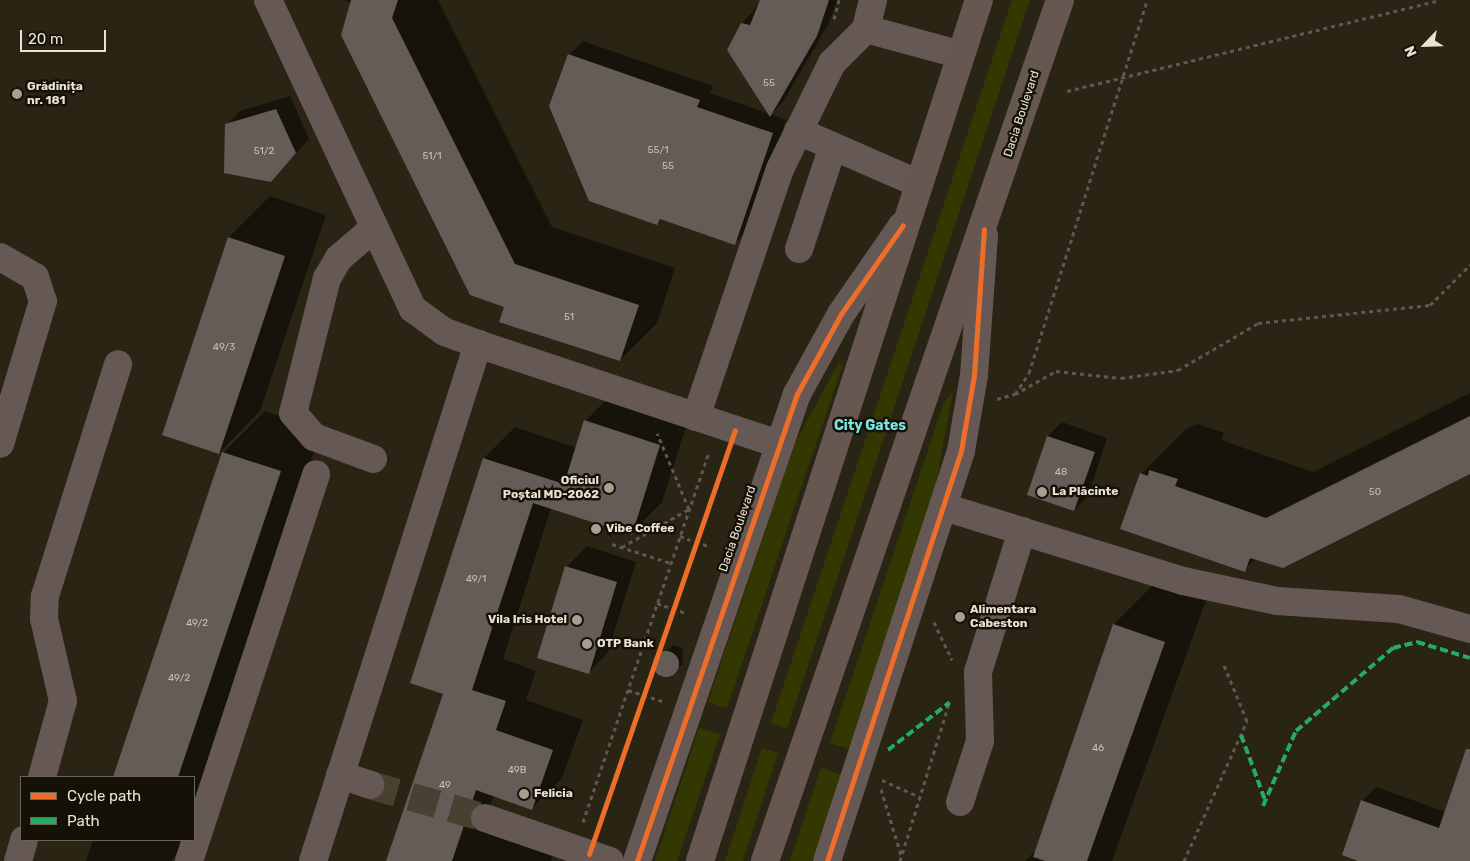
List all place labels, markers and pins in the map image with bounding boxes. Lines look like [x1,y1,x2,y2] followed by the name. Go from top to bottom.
[27,80,83,108] place label: Grădinița nr. 181
[11,88,23,100] marker: Grădinița nr. 181
[503,474,599,502] place label: Oficiul Poștal MD-2062
[603,482,615,494] marker: Oficiul Poștal MD-2062
[1052,485,1118,499] place label: La Plăcinte
[1036,486,1048,498] marker: La Plăcinte
[606,522,674,536] place label: Vibe Coffee
[590,523,602,535] marker: Vibe Coffee
[970,603,1036,631] place label: Alimentara Cabeston
[954,611,966,623] marker: Alimentara Cabeston
[488,613,567,627] place label: Vila Iris Hotel
[571,614,583,626] marker: Vila Iris Hotel
[597,637,654,651] place label: OTP Bank
[581,638,593,650] marker: OTP Bank
[534,787,573,801] place label: Felicia
[518,788,530,800] marker: Felicia

